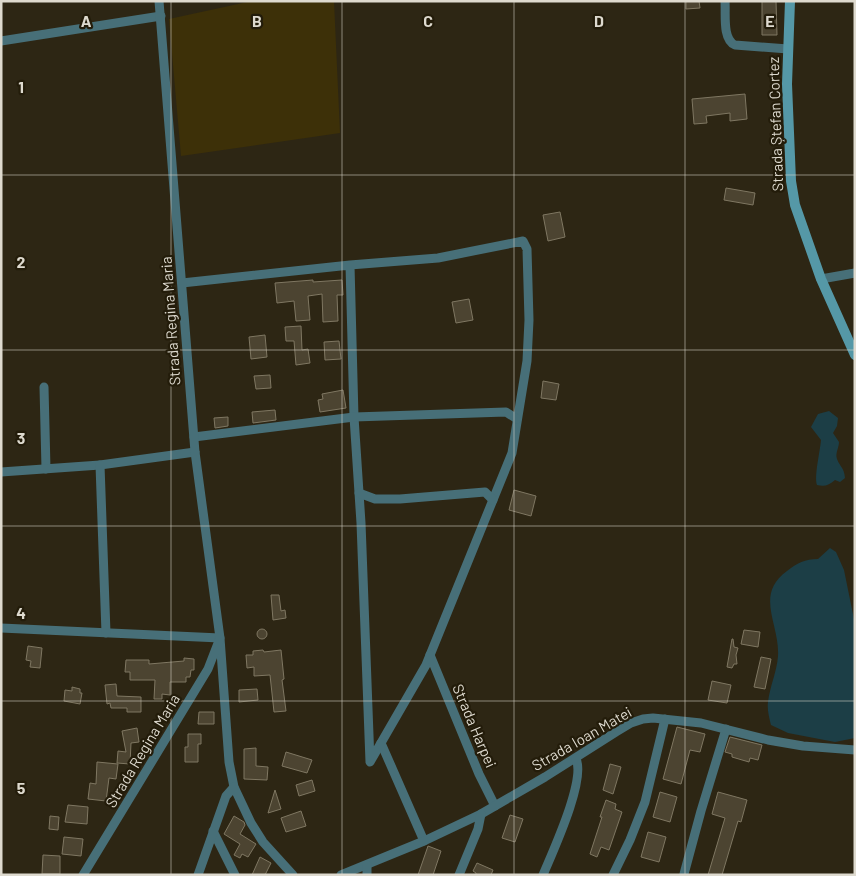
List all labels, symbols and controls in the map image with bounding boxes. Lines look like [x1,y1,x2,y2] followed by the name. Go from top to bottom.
[81,11,92,30] text: A
[252,11,262,30] text: B
[423,11,433,30] text: C
[594,11,604,30] text: D
[765,11,775,30] text: E
[764,56,786,192] street label: Strada Ștefan Cortez
[18,77,24,96] text: 1
[17,252,26,271] text: 2
[157,256,183,386] street label: Strada Regina Maria
[17,428,25,447] text: 3
[16,603,26,622] text: 4
[449,681,501,770] street label: Strada Harpei
[101,690,183,811] street label: Strada Regina Maria
[528,702,635,774] street label: Strada Ioan Matei
[17,778,26,797] text: 5

